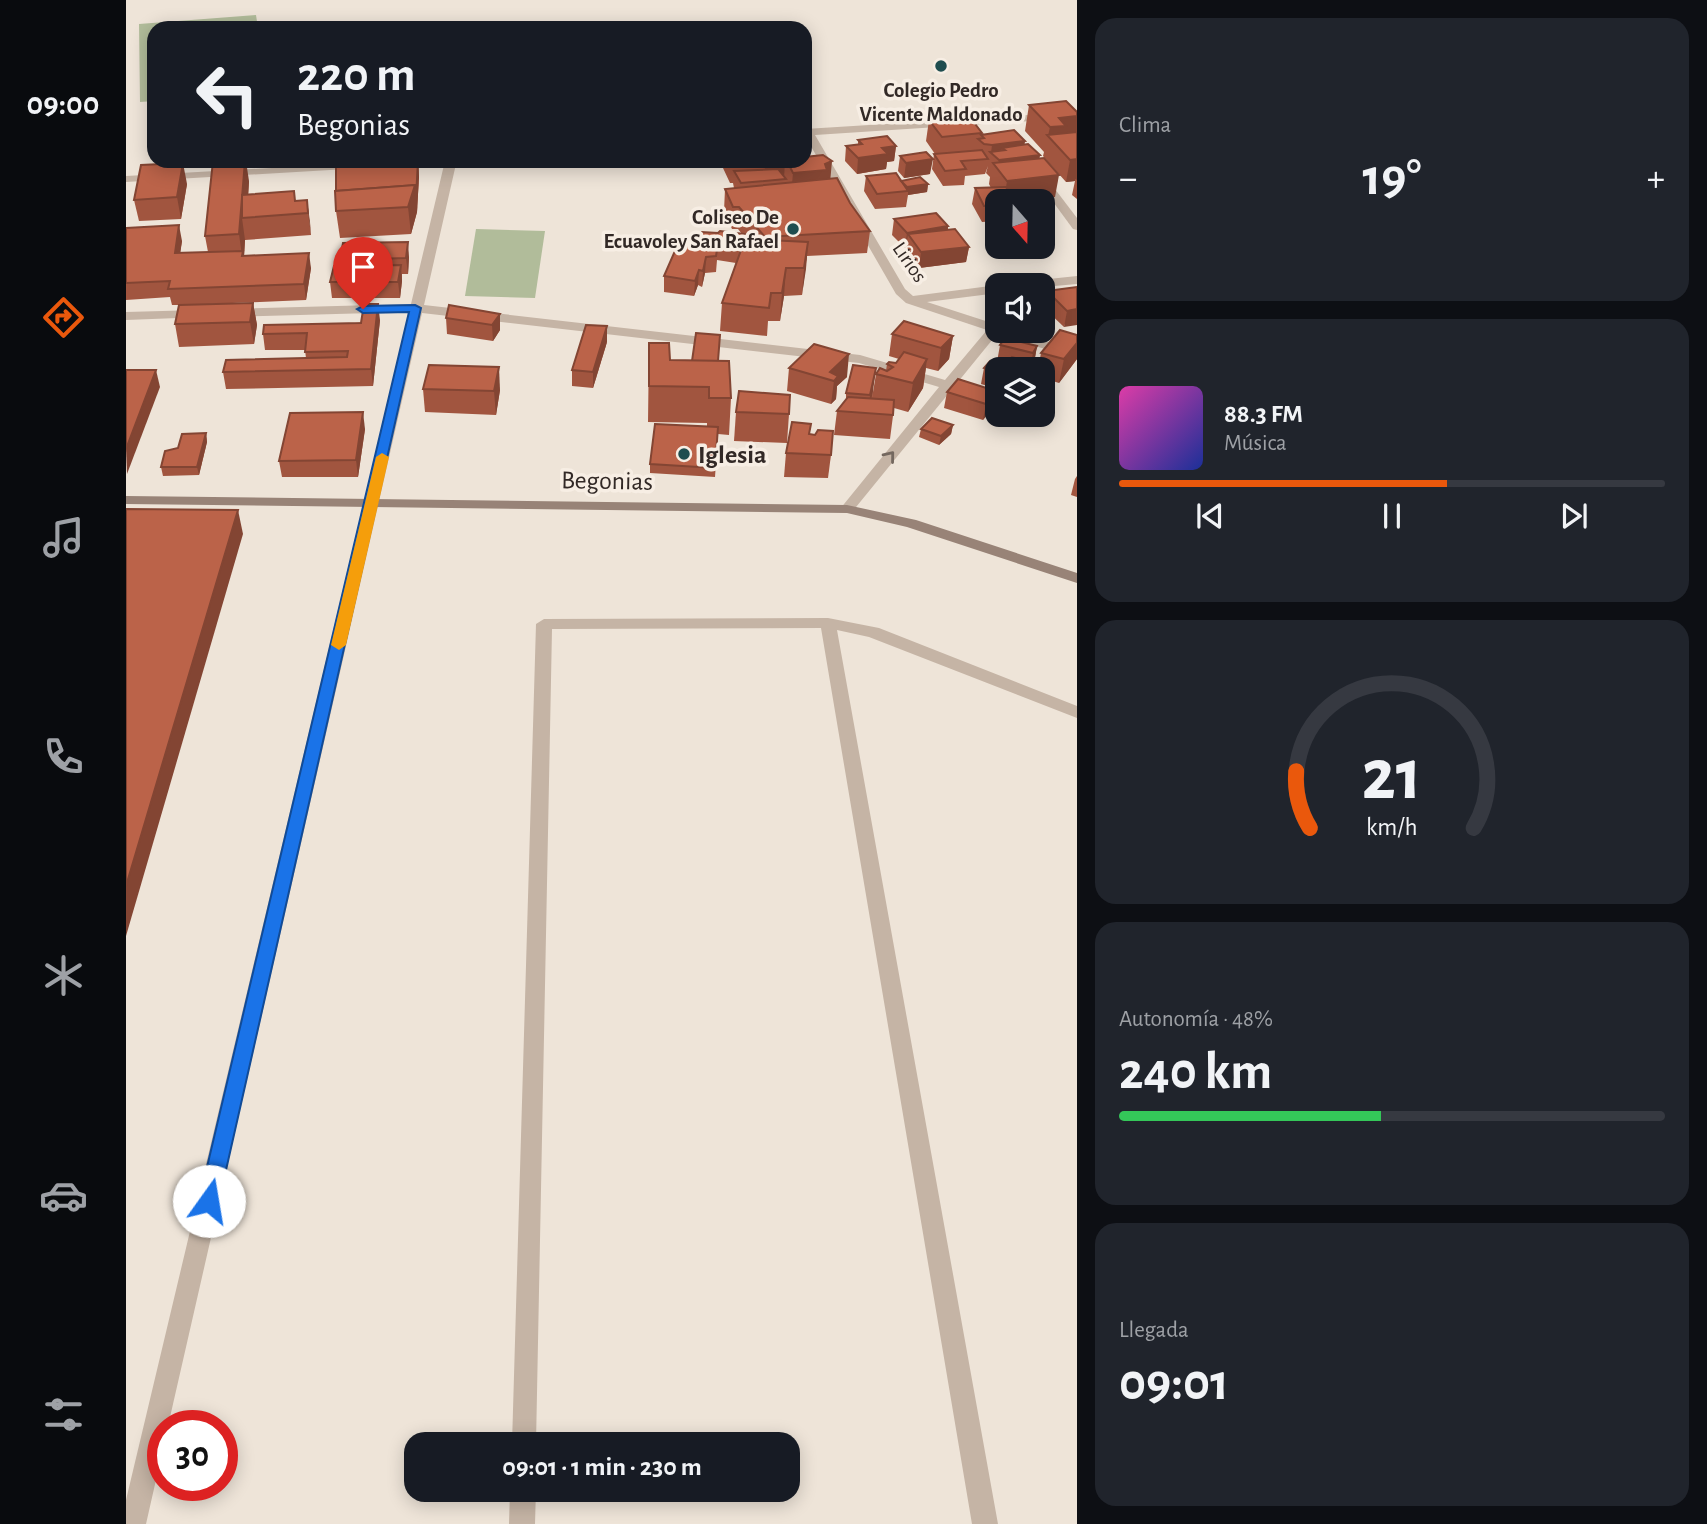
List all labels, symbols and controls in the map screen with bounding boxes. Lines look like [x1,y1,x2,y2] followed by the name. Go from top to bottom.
[182,49,273,140] icon: left
[297,51,416,100] text: 220 m
[933,58,949,74] marker: Colegio Pedro Vicente Maldonado
[859,80,1023,125] place label: Colegio Pedro Vicente Maldonado
[27,88,99,120] text: 09:00
[297,109,410,141] text: Begonias
[1119,114,1171,137] text: Clima
[1362,152,1422,204] text: 19°
[1119,160,1137,198] text: −
[1647,160,1665,198] text: +
[985,189,1055,259] north arrow
[985,189,1055,427] map controls
[604,207,779,252] place label: Coliseo De Ecuavoley San Rafael
[785,221,801,237] marker: Coliseo De Ecuavoley San Rafael
[333,237,393,309] pin
[888,238,931,286] street label: Lirios
[344,248,382,286] icon: arrive
[985,273,1055,343] button: sound
[39,293,88,342] icon: directions
[985,357,1055,427] button: layers
[1224,401,1303,427] text: 88.3 FM
[1224,432,1287,455] text: Música
[698,442,767,468] place label: Iglesia
[676,446,692,462] marker: Iglesia
[881,451,894,464] one-way arrow
[561,467,653,495] street label: Begonias
[1191,497,1229,535] icon: previous
[1373,497,1411,535] icon: pause
[1555,497,1593,535] icon: next
[39,513,88,562] icon: music
[39,732,88,781] icon: phone
[1362,740,1422,813] text: 21
[1366,815,1418,840] text: km/h
[39,951,88,1000] icon: climate
[1119,1008,1273,1031] text: Autonomía · 48%
[1119,1046,1272,1098] text: 240 km
[172,1164,246,1238] position arrow
[39,1171,88,1220] icon: car
[1119,1319,1189,1342] text: Llegada
[1119,1357,1229,1409] text: 09:01
[39,1390,88,1439] icon: filters
[147,1410,238,1501] speed limit sign: 30
[502,1454,702,1480] text: 09:01 · 1 min · 230 m

